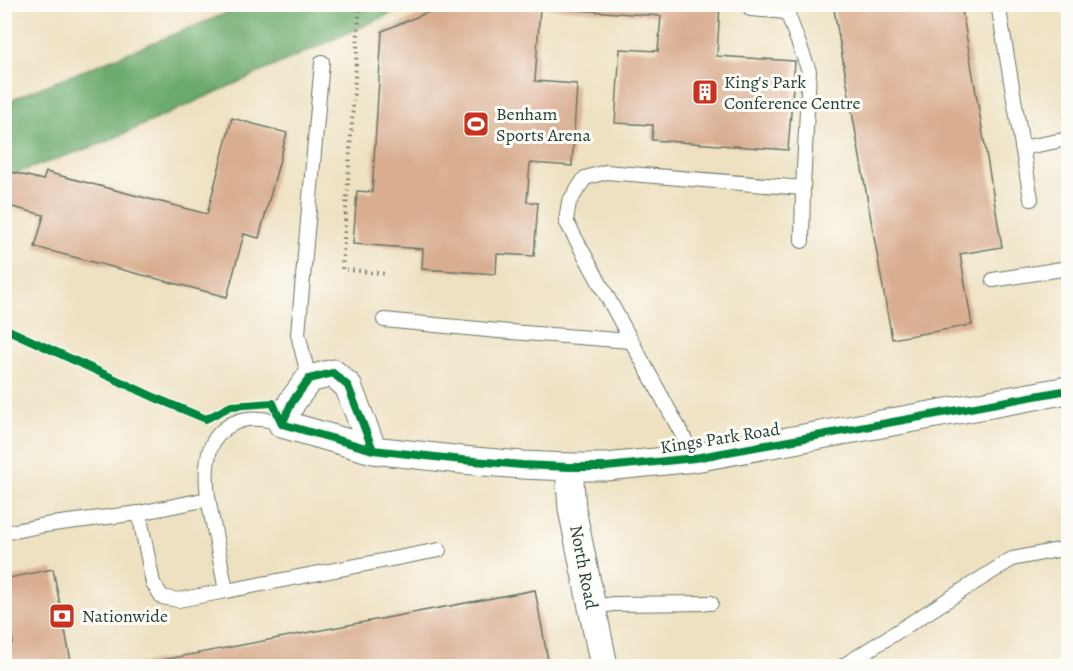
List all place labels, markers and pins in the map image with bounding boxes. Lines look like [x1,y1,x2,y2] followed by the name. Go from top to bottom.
[724,70,861,115] place label: King's Park Conference Centre
[690,77,720,107] building icon: King's Park Conference Centre
[496,102,591,147] place label: Benham Sports Arena
[461,109,491,139] sports icon: Benham Sports Arena
[47,601,77,631] bank icon: Nationwide
[82,604,168,628] place label: Nationwide

